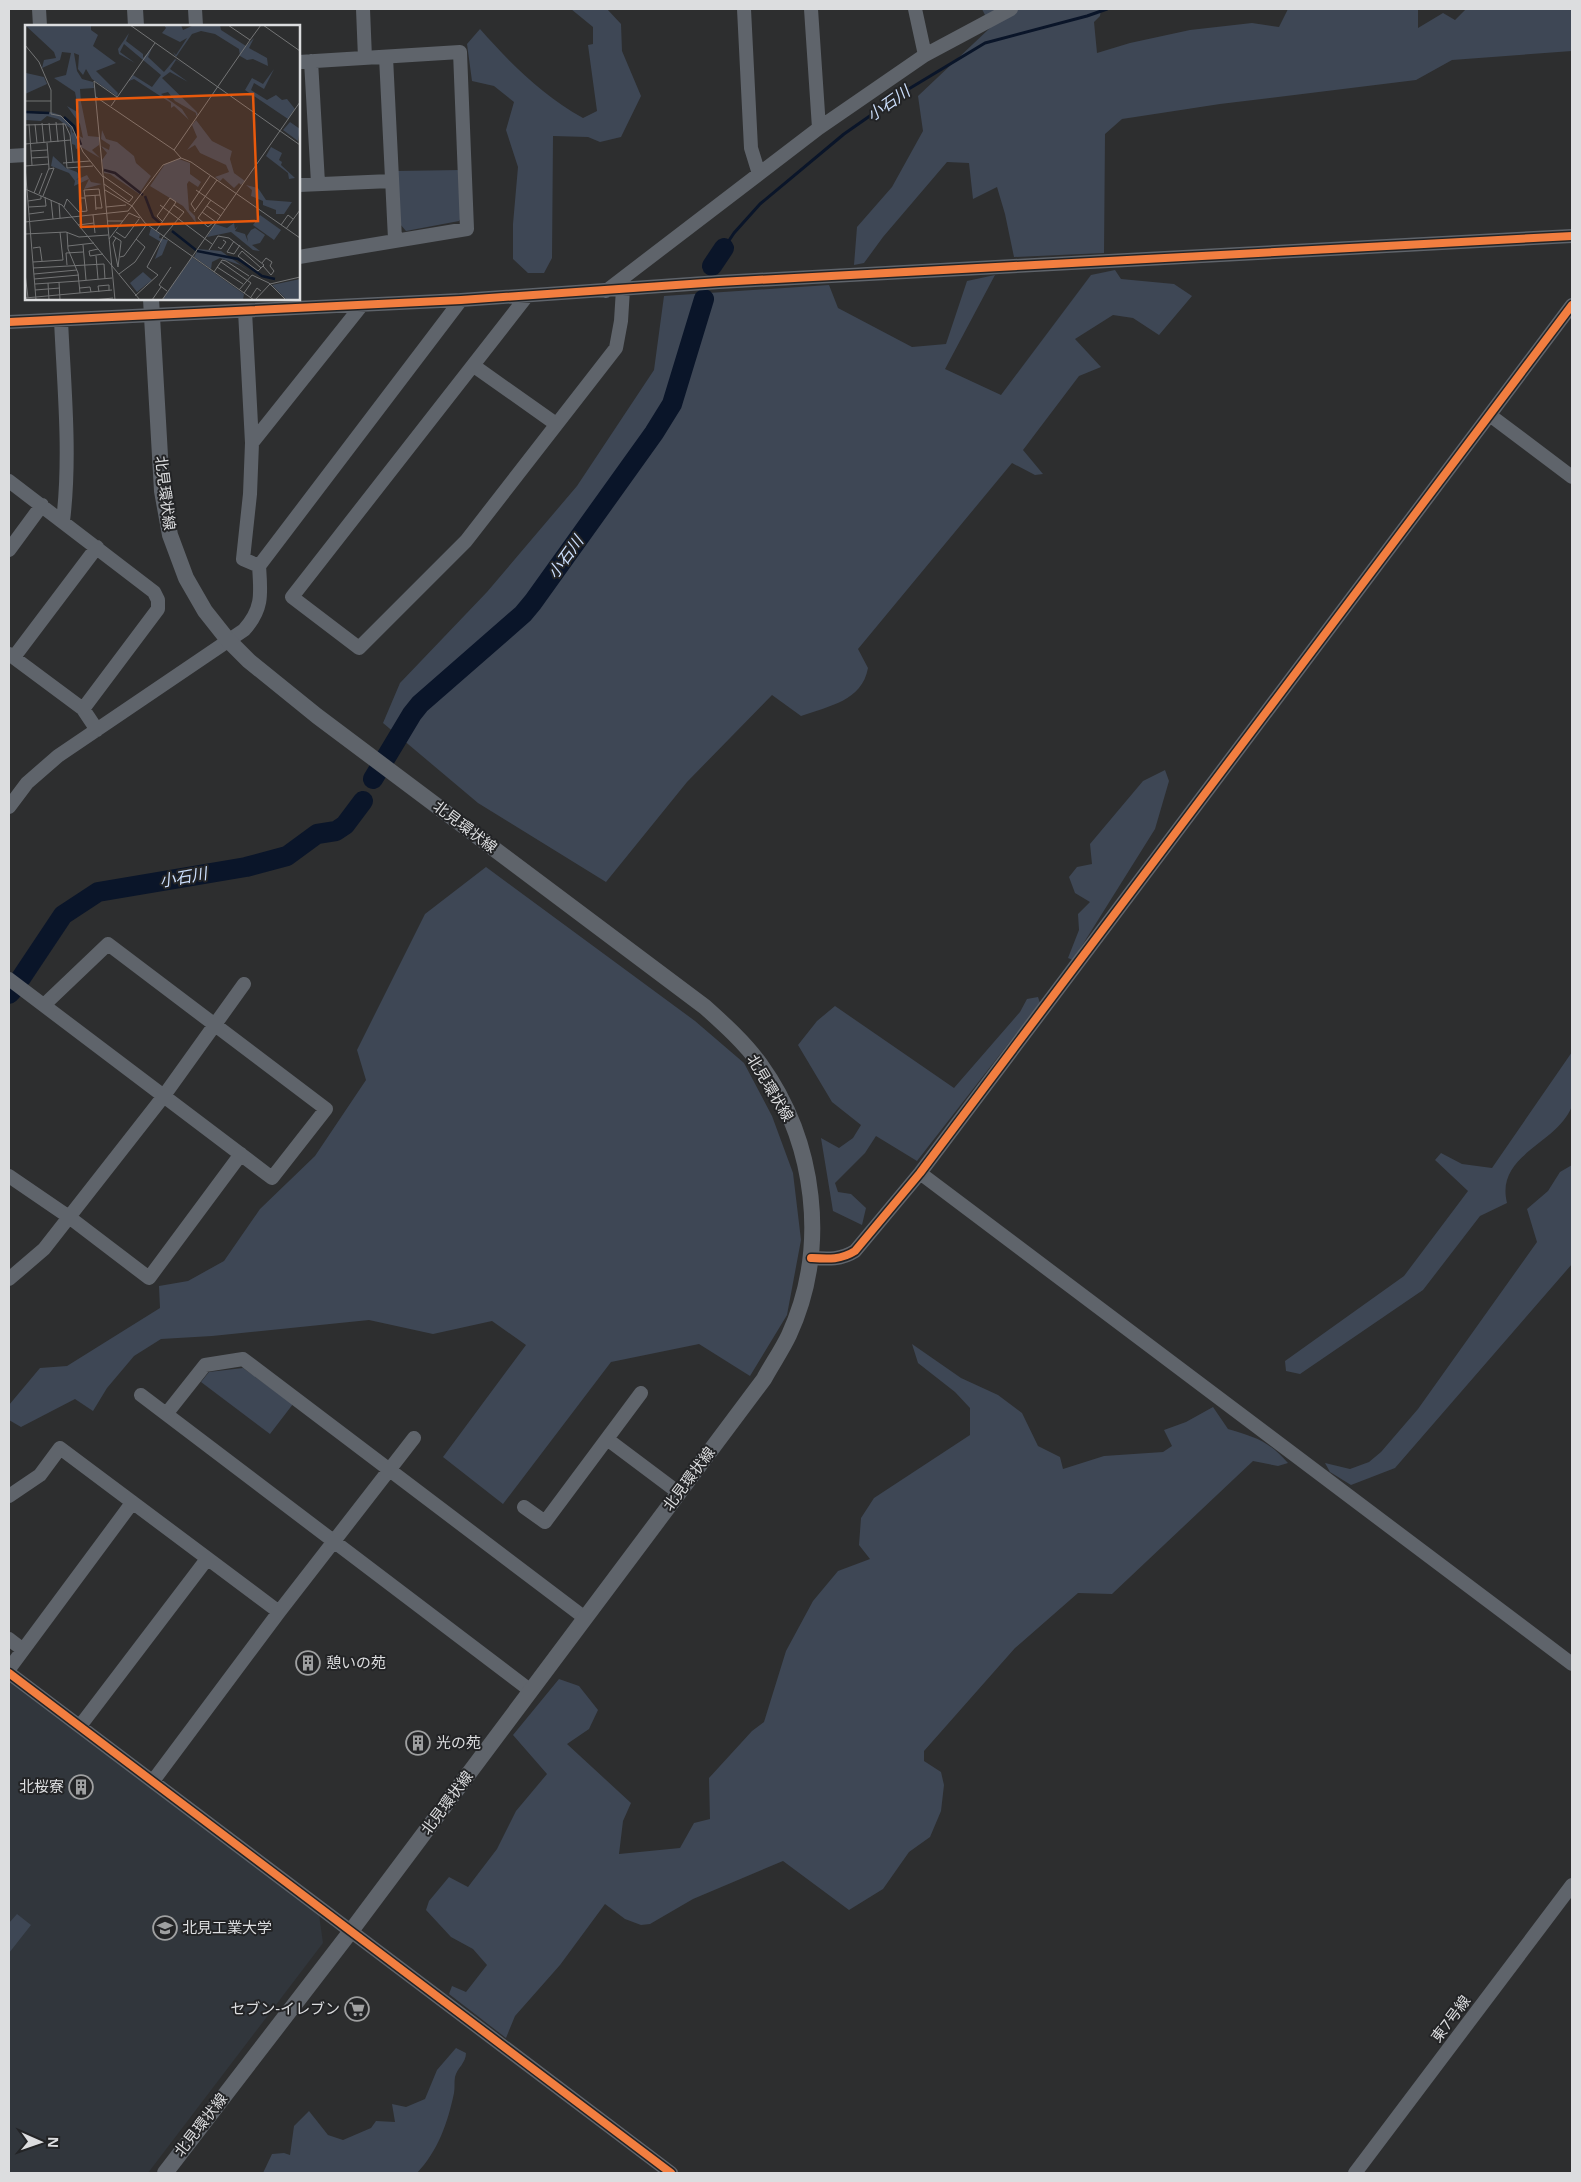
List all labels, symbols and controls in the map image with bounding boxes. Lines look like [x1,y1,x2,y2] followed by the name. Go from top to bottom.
[25,25,300,300] inset map
[862,79,916,126] water label: 小石川
[151,454,180,531] street label: 北見環状線
[542,530,589,583] water label: 小石川
[430,796,502,857] street label: 北見環状線
[157,862,211,892] water label: 小石川
[743,1050,799,1125] street label: 北見環状線
[658,1442,719,1514] street label: 北見環状線
[295,1650,321,1676] building icon: 憩いの苑
[326,1652,386,1672] place label: 憩いの苑
[405,1730,431,1756] building icon: 光の苑
[436,1732,481,1752] place label: 光の苑
[416,1766,477,1838] street label: 北見環状線
[68,1774,94,1800] building icon: 北桜寮
[19,1776,64,1796] place label: 北桜寮
[152,1915,178,1941] school or university icon: 北見工業大学
[182,1917,272,1937] place label: 北見工業大学
[1426,1991,1474,2046] street label: 東7号線
[344,1996,370,2022] supermarket icon: セブン-イレブン
[230,1998,340,2018] place label: セブン-イレブン
[169,2089,231,2160] street label: 北見環状線
[15,2117,65,2167] north arrow
[44,2136,63,2148] text: N

